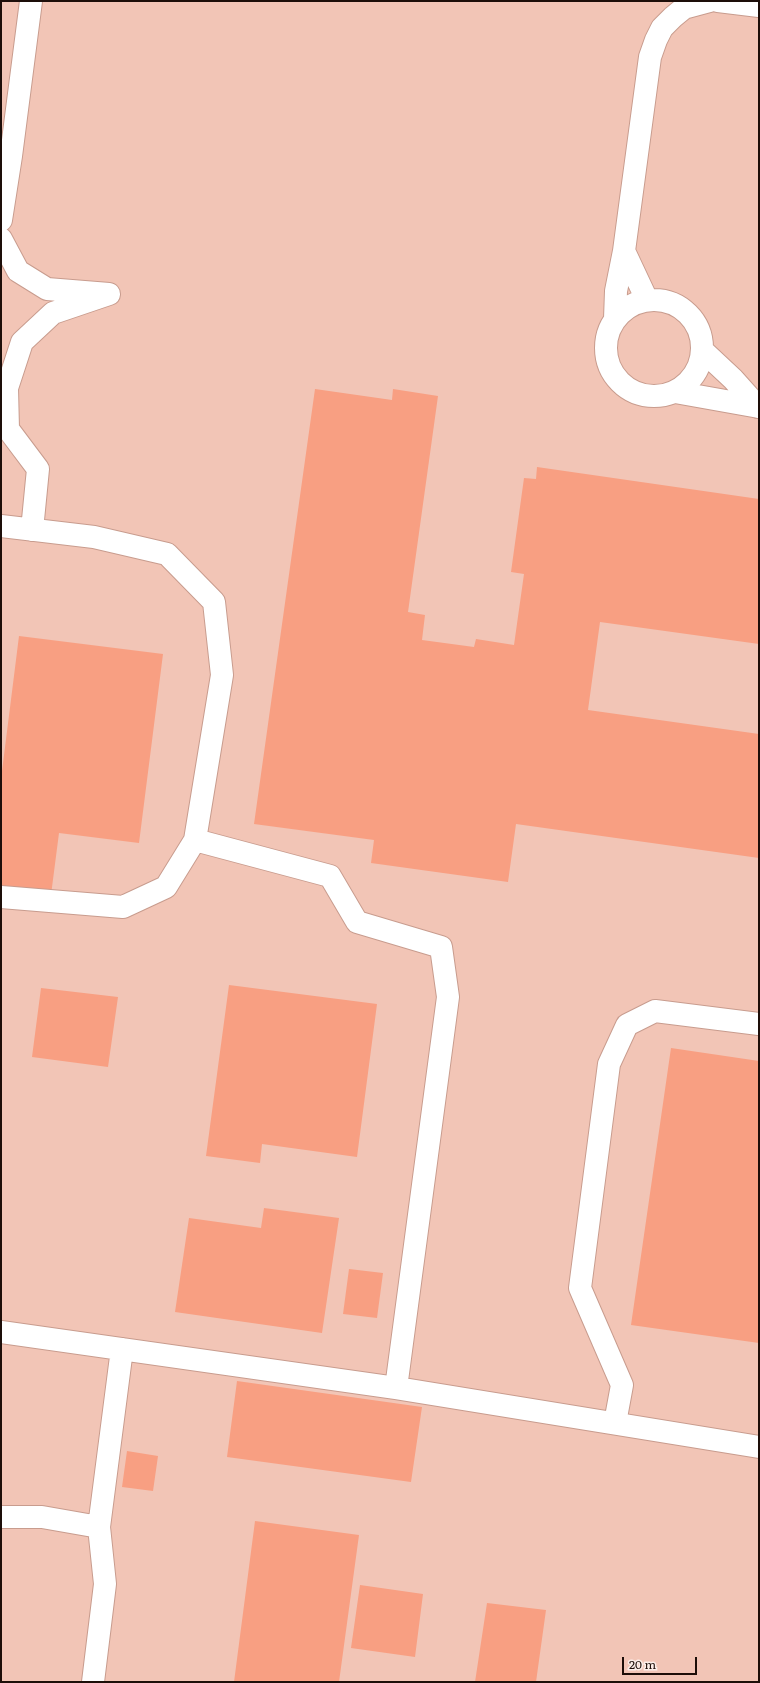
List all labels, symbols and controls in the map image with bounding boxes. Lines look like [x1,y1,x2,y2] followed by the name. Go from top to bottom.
[624,1649,699,1675] scale bar
[629,1655,656,1673] text: 20 m

